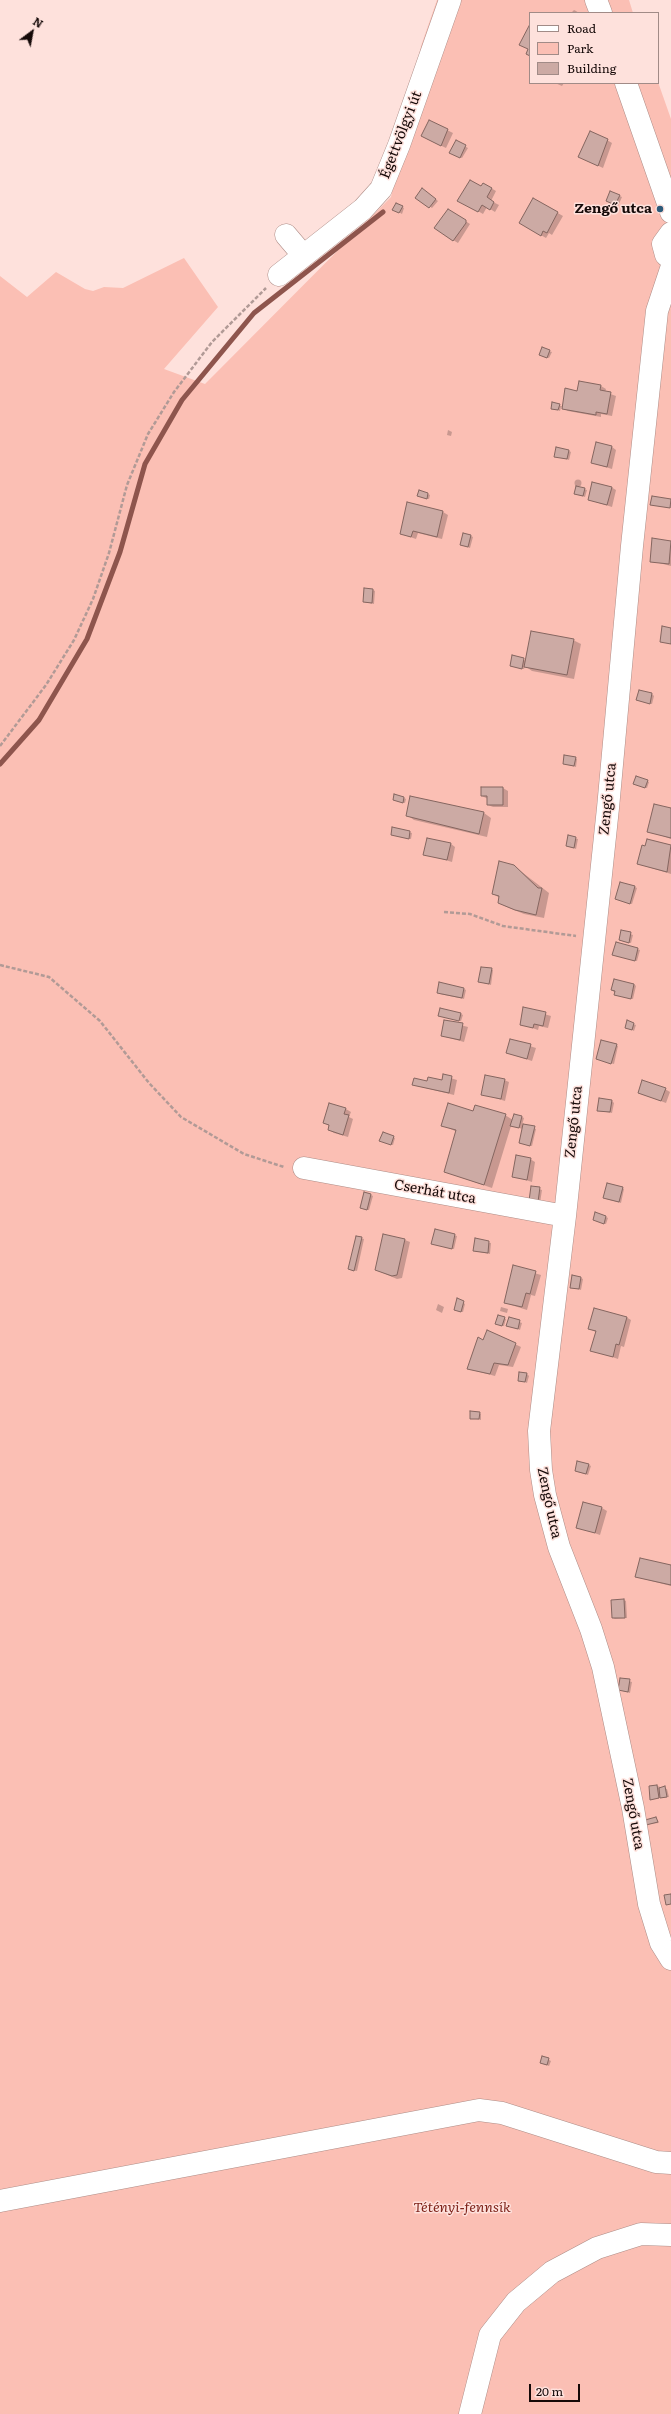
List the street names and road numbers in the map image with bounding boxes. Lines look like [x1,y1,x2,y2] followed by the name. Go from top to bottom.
[377,89,425,181] street label: Égettvölgyi út
[596,762,620,836] street label: Zengő utca
[562,1085,586,1159] street label: Zengő utca
[393,1177,477,1207] street label: Cserhát utca
[533,1466,565,1540] street label: Zengő utca
[618,1777,648,1851] street label: Zengő utca

